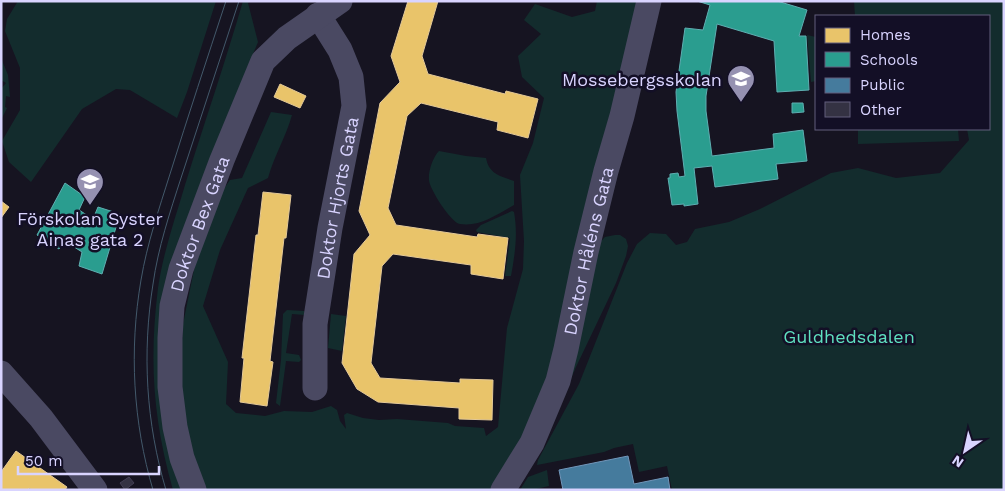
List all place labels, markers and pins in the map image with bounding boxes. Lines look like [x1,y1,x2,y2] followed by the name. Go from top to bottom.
[726,64,756,103] school or university icon: Mossebergsskolan
[562,69,722,90] place label: Mossebergsskolan
[75,167,105,206] school or university icon: Förskolan Syster Ainas gata 2
[17,208,163,250] place label: Förskolan Syster Ainas gata 2

